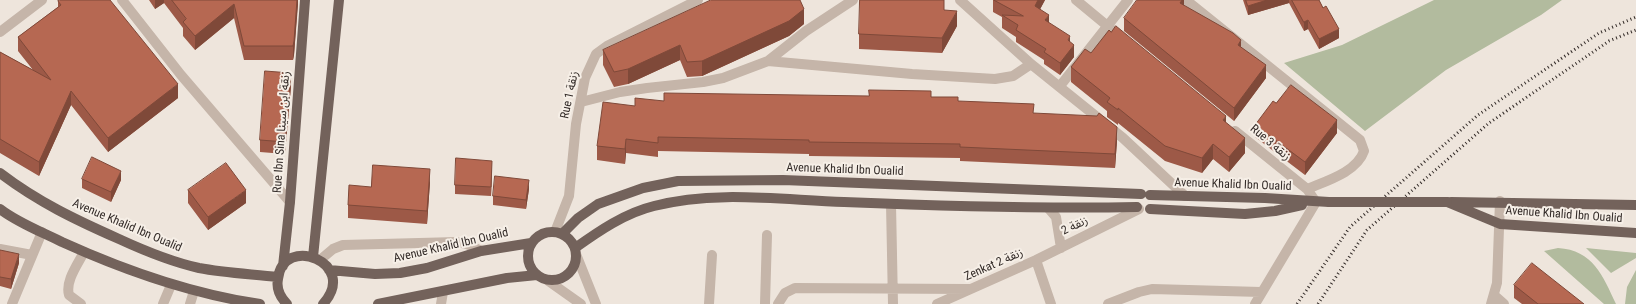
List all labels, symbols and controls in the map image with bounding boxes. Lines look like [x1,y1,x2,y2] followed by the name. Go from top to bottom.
[558,70,582,120] street label: Rue 1 زنقة
[271,71,293,193] street label: Rue Ibn Sina زنقة ابن سينا
[1247,122,1293,164] street label: Rue 3 زنقة
[786,161,904,179] street label: Avenue Khalid Ibn Oualid
[1174,176,1292,194] street label: Avenue Khalid Ibn Oualid
[70,196,184,256] street label: Avenue Khalid Ibn Oualid
[1505,204,1623,226] street label: Avenue Khalid Ibn Oualid
[1059,213,1091,239] street label: زنقة 2
[392,226,510,266] street label: Avenue Khalid Ibn Oualid
[962,246,1026,284] street label: Zenkat 2 زنقة

